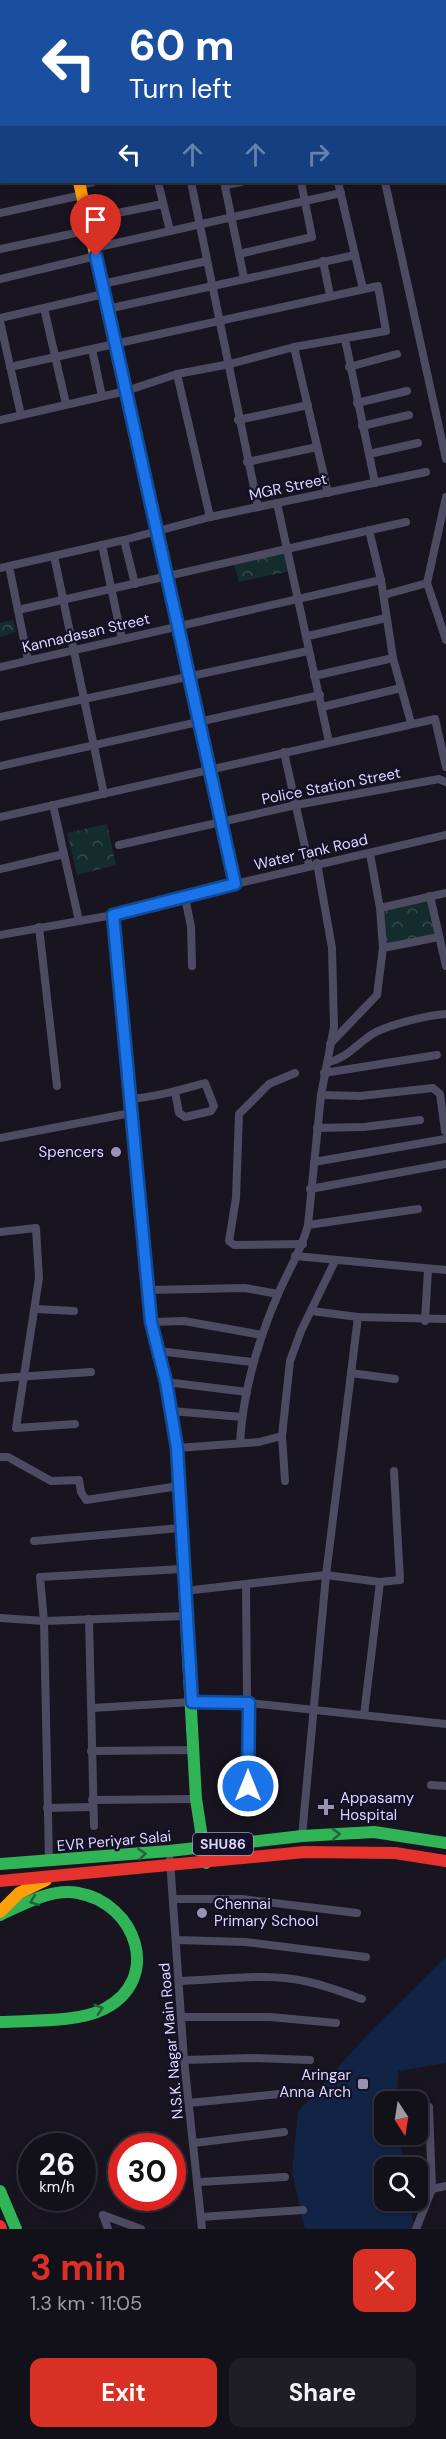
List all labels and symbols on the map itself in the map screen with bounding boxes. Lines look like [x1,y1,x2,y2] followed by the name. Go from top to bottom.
[70,194,121,256] pin
[247,469,329,505] street label: MGR Street
[20,609,152,657] street label: Kannadasan Street
[260,763,402,809] street label: Police Station Street
[252,829,370,875] street label: Water Tank Road
[39,1142,104,1162] place label: Spencers
[109,1145,123,1159] marker: Spencers
[216,1754,280,1818] position arrow
[340,1788,415,1825] place label: Appasamy Hospital
[317,1798,335,1816] marker: Appasamy Hospital
[56,1826,172,1856] street label: EVR Periyar Salai
[332,1828,341,1841] one-way arrow
[193,1833,253,1855] road number: SHU86
[138,1847,147,1860] one-way arrow
[29,1893,39,1906] one-way arrow
[214,1894,318,1931] place label: Chennai Primary School
[195,1906,209,1920] marker: Chennai Primary School
[154,1962,188,2120] street label: N.S.K. Nagar Main Road
[93,2004,104,2017] one-way arrow
[279,2065,351,2102] place label: Aringar Anna Arch
[356,2077,370,2091] marker: Aringar Anna Arch
[374,2091,428,2145] north arrow
[108,2133,186,2211] speed limit sign: 30

